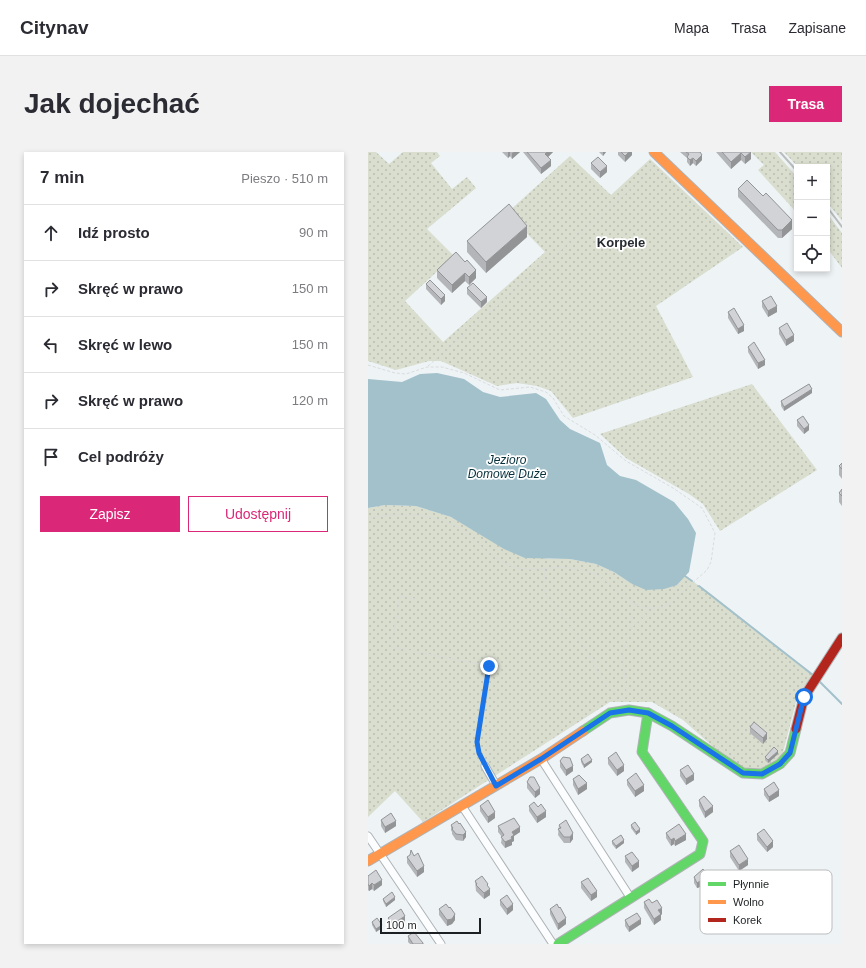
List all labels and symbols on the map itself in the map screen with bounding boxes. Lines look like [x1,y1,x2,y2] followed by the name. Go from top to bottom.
[597,235,645,250] district label: Korpele
[468,453,547,481] water label: Jezioro Domowe Duże
[480,657,498,675] route end
[795,688,813,706] route start
[700,870,832,934] legend
[733,878,769,890] text: Płynnie
[733,896,764,908] text: Wolno
[733,914,762,926] text: Korek
[380,916,481,935] scale bar

